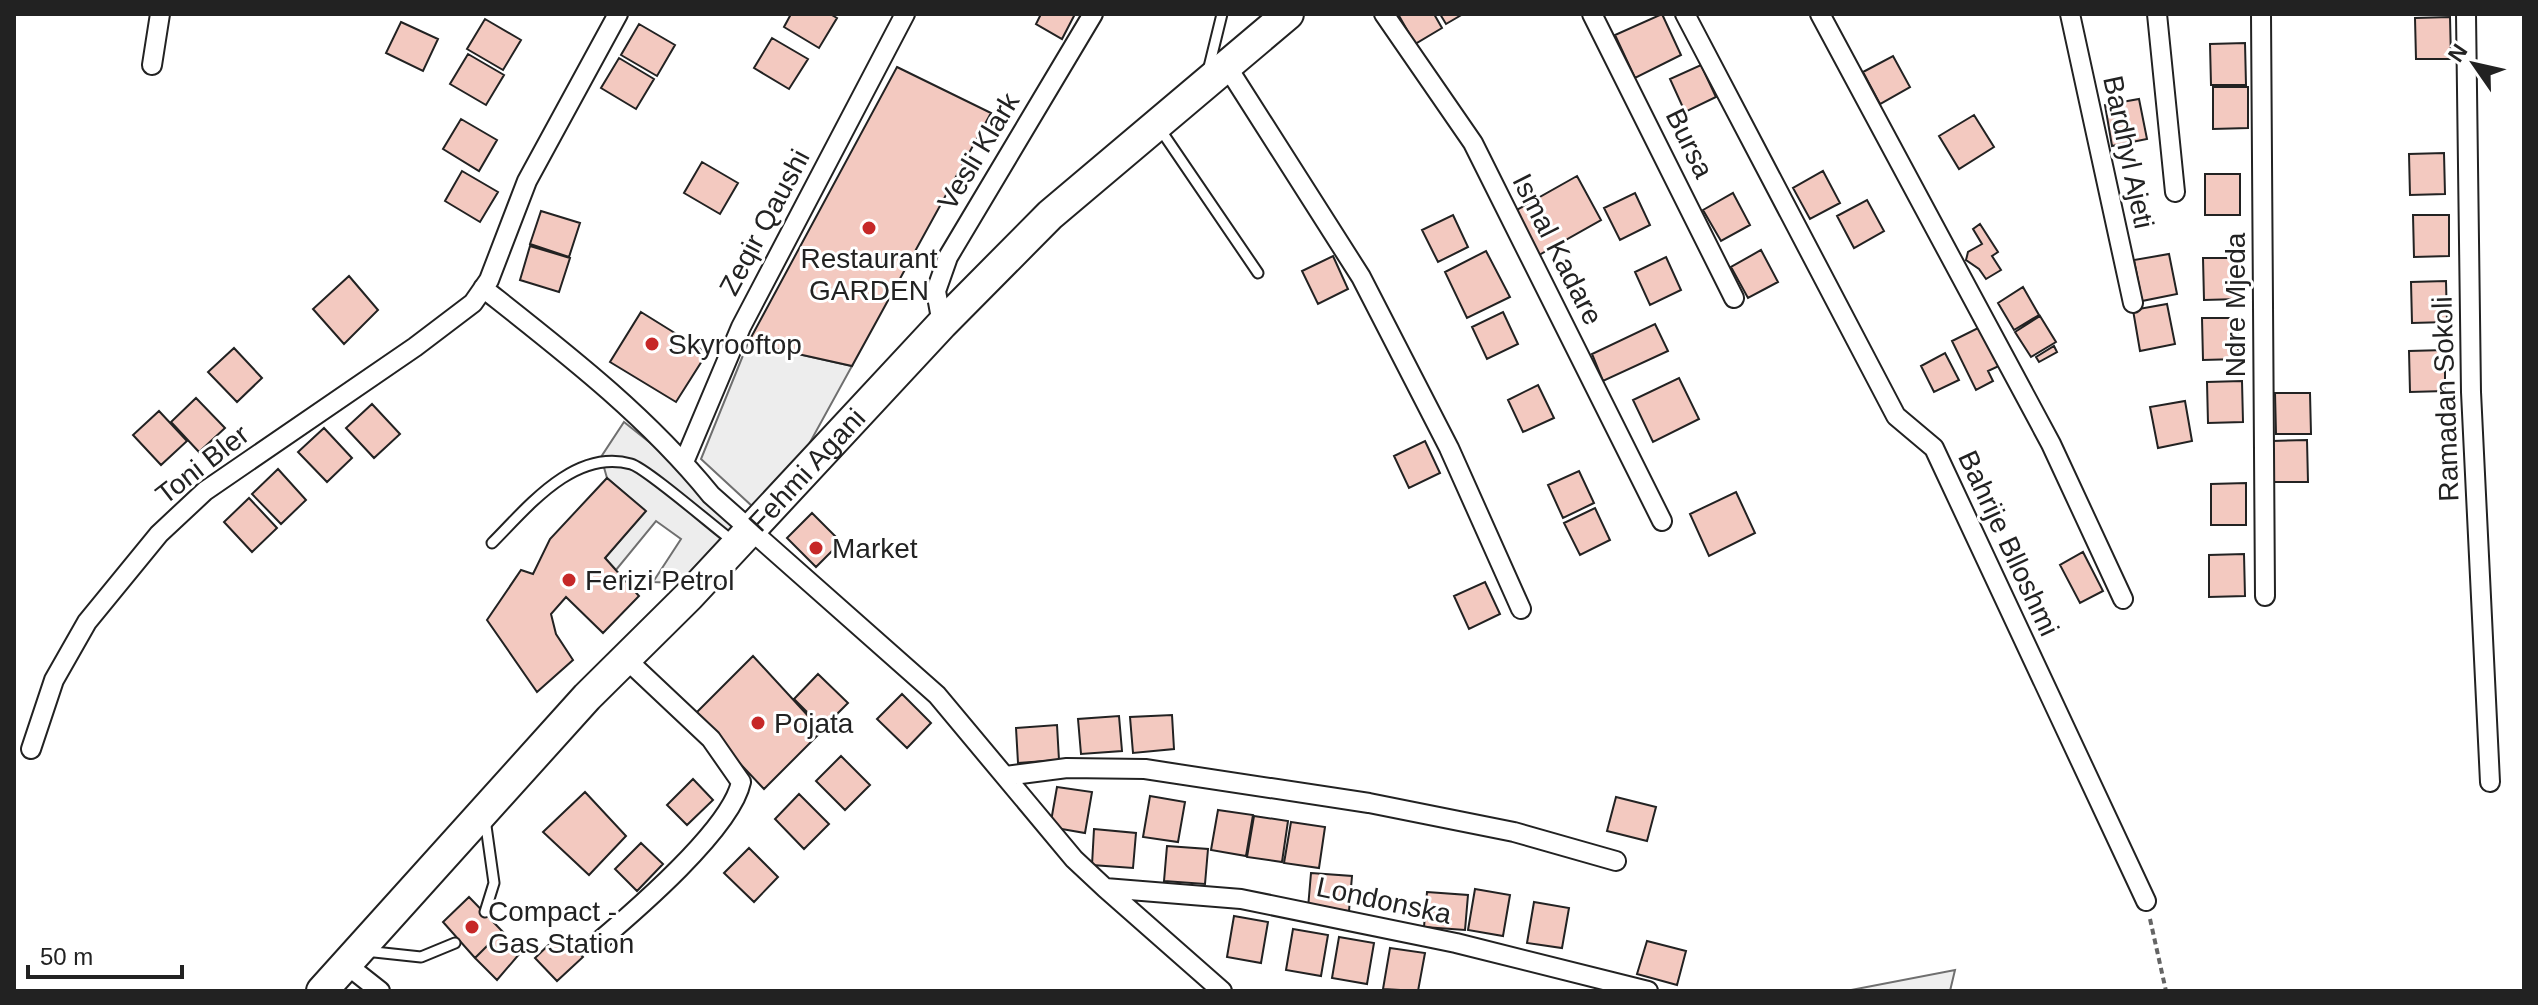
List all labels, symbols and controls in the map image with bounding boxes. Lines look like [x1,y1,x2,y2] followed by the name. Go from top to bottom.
[2434,24,2514,104] north arrow
[2443,40,2473,67] text: N
[2097,73,2160,231] street label: Bardhyl Ajeti
[931,86,1026,215] street label: Vesli Klark
[1660,104,1720,183] street label: Bursa
[713,144,816,300] street label: Zeqir Qaushi
[1506,169,1609,330] street label: Ismal Kadare
[860,219,878,237] marker: Restaurant GARDEN
[2220,232,2251,377] street label: Ndre Mjeda
[801,243,938,306] place label: Restaurant GARDEN
[2426,296,2465,502] street label: Ramadan Sokoli
[668,329,802,360] place label: Skyrooftop
[643,335,661,353] marker: Skyrooftop
[743,402,871,537] street label: Fehmi Agani
[150,419,255,510] street label: Toni Bler
[1952,446,2065,641] street label: Bahrije Blloshmi
[832,533,918,564] place label: Market
[807,539,825,557] marker: Market
[585,565,734,596] place label: Ferizi Petrol
[560,571,578,589] marker: Ferizi Petrol
[774,708,854,739] place label: Pojata
[749,714,767,732] marker: Pojata
[1314,871,1455,930] street label: Londonska
[488,896,634,959] place label: Compact - Gas Station
[463,918,481,936] marker: Compact - Gas Station
[28,929,182,979] scale bar
[40,943,93,970] text: 50 m

